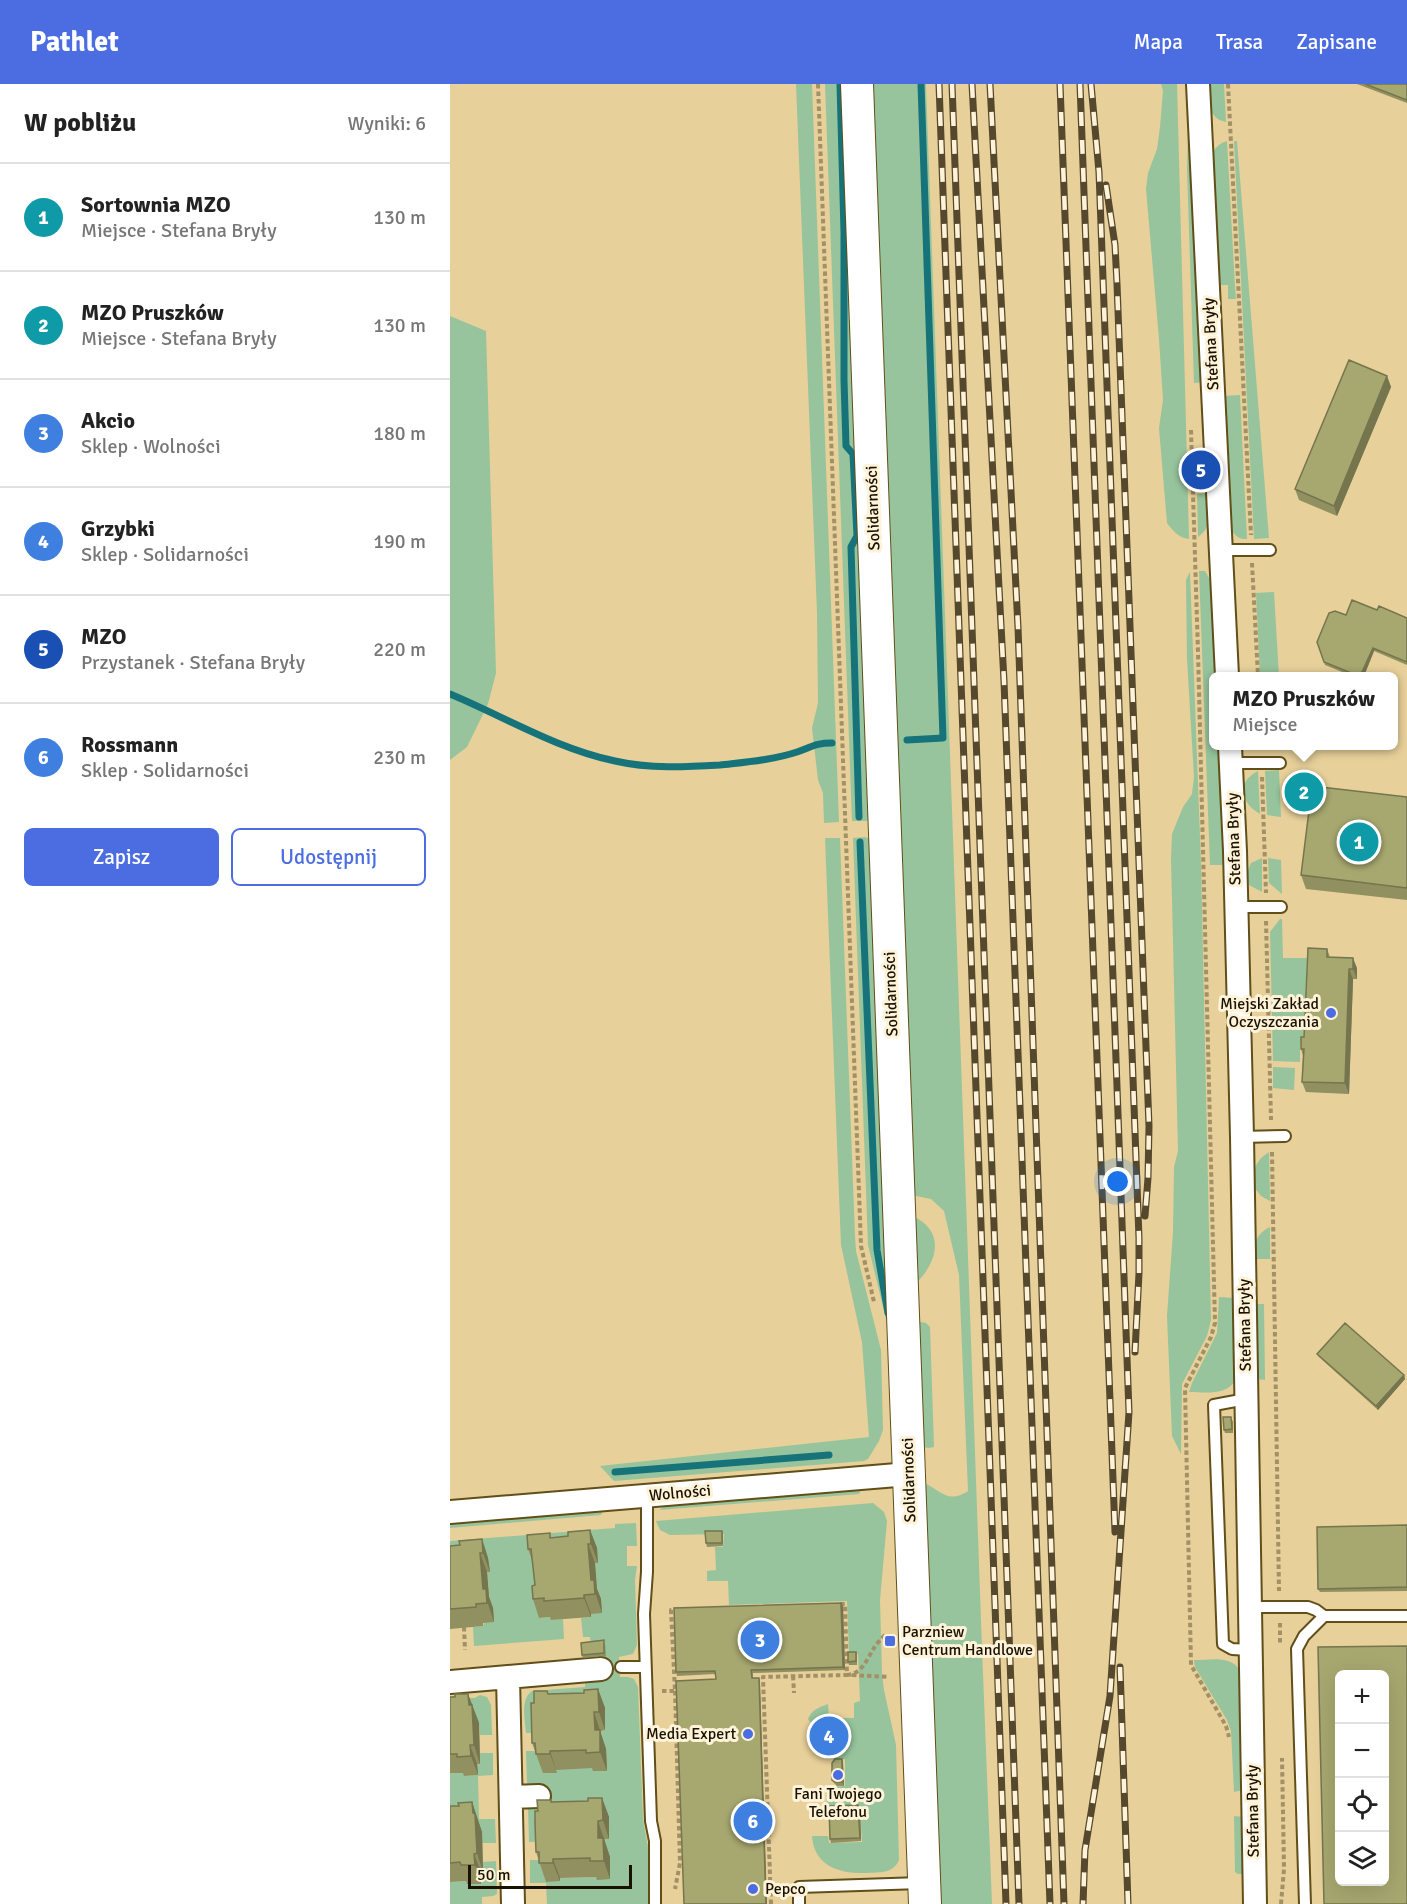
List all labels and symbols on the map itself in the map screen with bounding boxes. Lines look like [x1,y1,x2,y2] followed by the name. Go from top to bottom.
[1199,297,1223,391] street label: Stefana Bryły
[1182,448,1221,492] pin: 5
[862,465,884,551] street label: Solidarności
[1284,770,1324,814] pin: 2
[1222,792,1246,886] street label: Stefana Bryły
[1340,820,1378,864] pin: 1
[880,951,902,1037] street label: Solidarności
[1220,994,1319,1032] place label: Miejski Zakład Oczyszczania
[1324,1006,1338,1020] marker: Miejski Zakład Oczyszczania
[1103,1167,1132,1196] your location
[1234,1278,1256,1371] street label: Stefana Bryły
[898,1437,920,1523] street label: Solidarności
[648,1480,712,1506] street label: Wolności
[740,1618,780,1662] pin: 3
[902,1622,1033,1660] place label: Parzniew Centrum Handlowe
[883,1634,897,1648] marker: Parzniew Centrum Handlowe
[810,1714,848,1758] pin: 4
[646,1724,736,1744] place label: Media Expert
[741,1727,755,1741] marker: Media Expert
[1242,1764,1264,1857] street label: Stefana Bryły
[831,1768,845,1782] marker: Fani Twojego Telefonu
[794,1784,882,1822] place label: Fani Twojego Telefonu
[734,1798,772,1844] pin: 6
[468,1862,632,1890] scale bar
[765,1879,806,1899] place label: Pepco
[746,1882,760,1896] marker: Pepco

